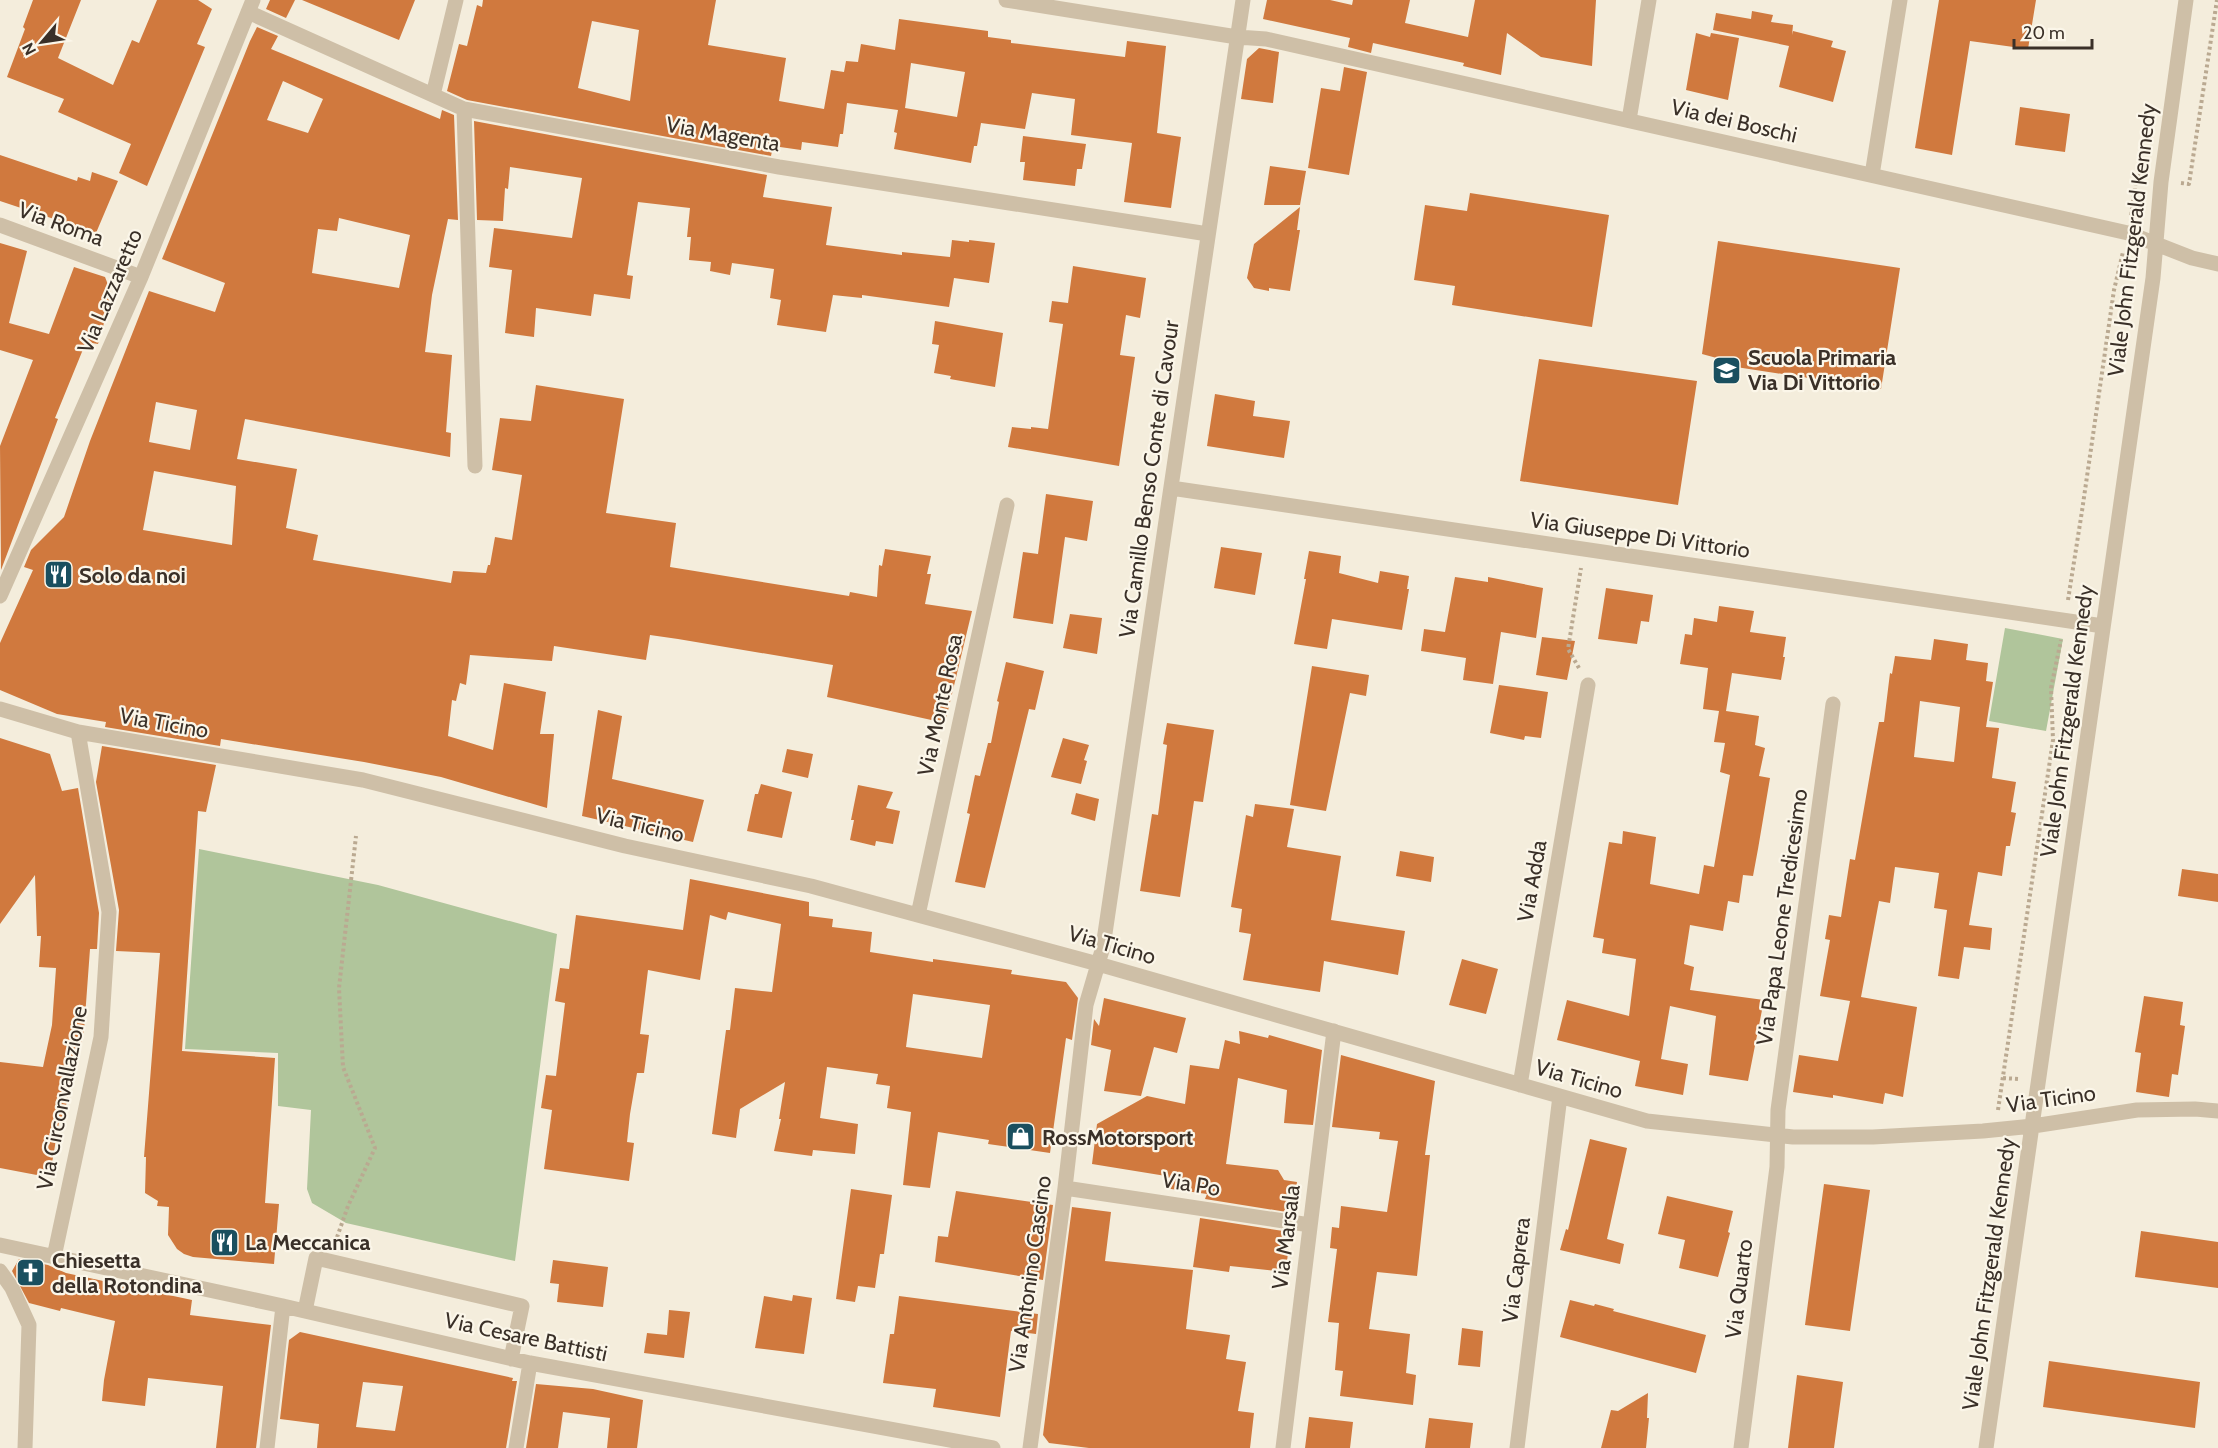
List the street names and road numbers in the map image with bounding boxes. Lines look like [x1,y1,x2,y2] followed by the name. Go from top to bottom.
[1668,93,1800,149] street label: Via dei Boschi
[2102,102,2162,378] street label: Viale John Fitzgerald Kennedy
[664,111,782,157] street label: Via Magenta
[14,196,108,252] street label: Via Roma
[72,225,148,357] street label: Via Lazzaretto
[1113,318,1185,640] street label: Via Camillo Benso Conte di Cavour
[1528,506,1752,564] street label: Via Giuseppe Di Vittorio
[2034,583,2100,859] street label: Viale John Fitzgerald Kennedy
[912,631,968,779] street label: Via Monte Rosa
[117,702,211,744] street label: Via Ticino
[1751,787,1813,1047] street label: Via Papa Leone Tredicesimo
[593,802,687,848] street label: Via Ticino
[1512,837,1553,924] street label: Via Adda
[1065,920,1159,970] street label: Via Ticino
[31,1004,93,1192] street label: Via Circonvallazione
[1532,1054,1626,1104] street label: Via Ticino
[2005,1079,2097,1119] street label: Via Ticino
[1956,1136,2022,1412] street label: Viale John Fitzgerald Kennedy
[1160,1166,1222,1202] street label: Via Po
[1003,1174,1057,1374] street label: Via Antonino Cascino
[1266,1183,1306,1291] street label: Via Marsala
[1496,1215,1536,1324] street label: Via Caprera
[1720,1238,1758,1340] street label: Via Quarto
[442,1307,610,1367] street label: Via Cesare Battisti

